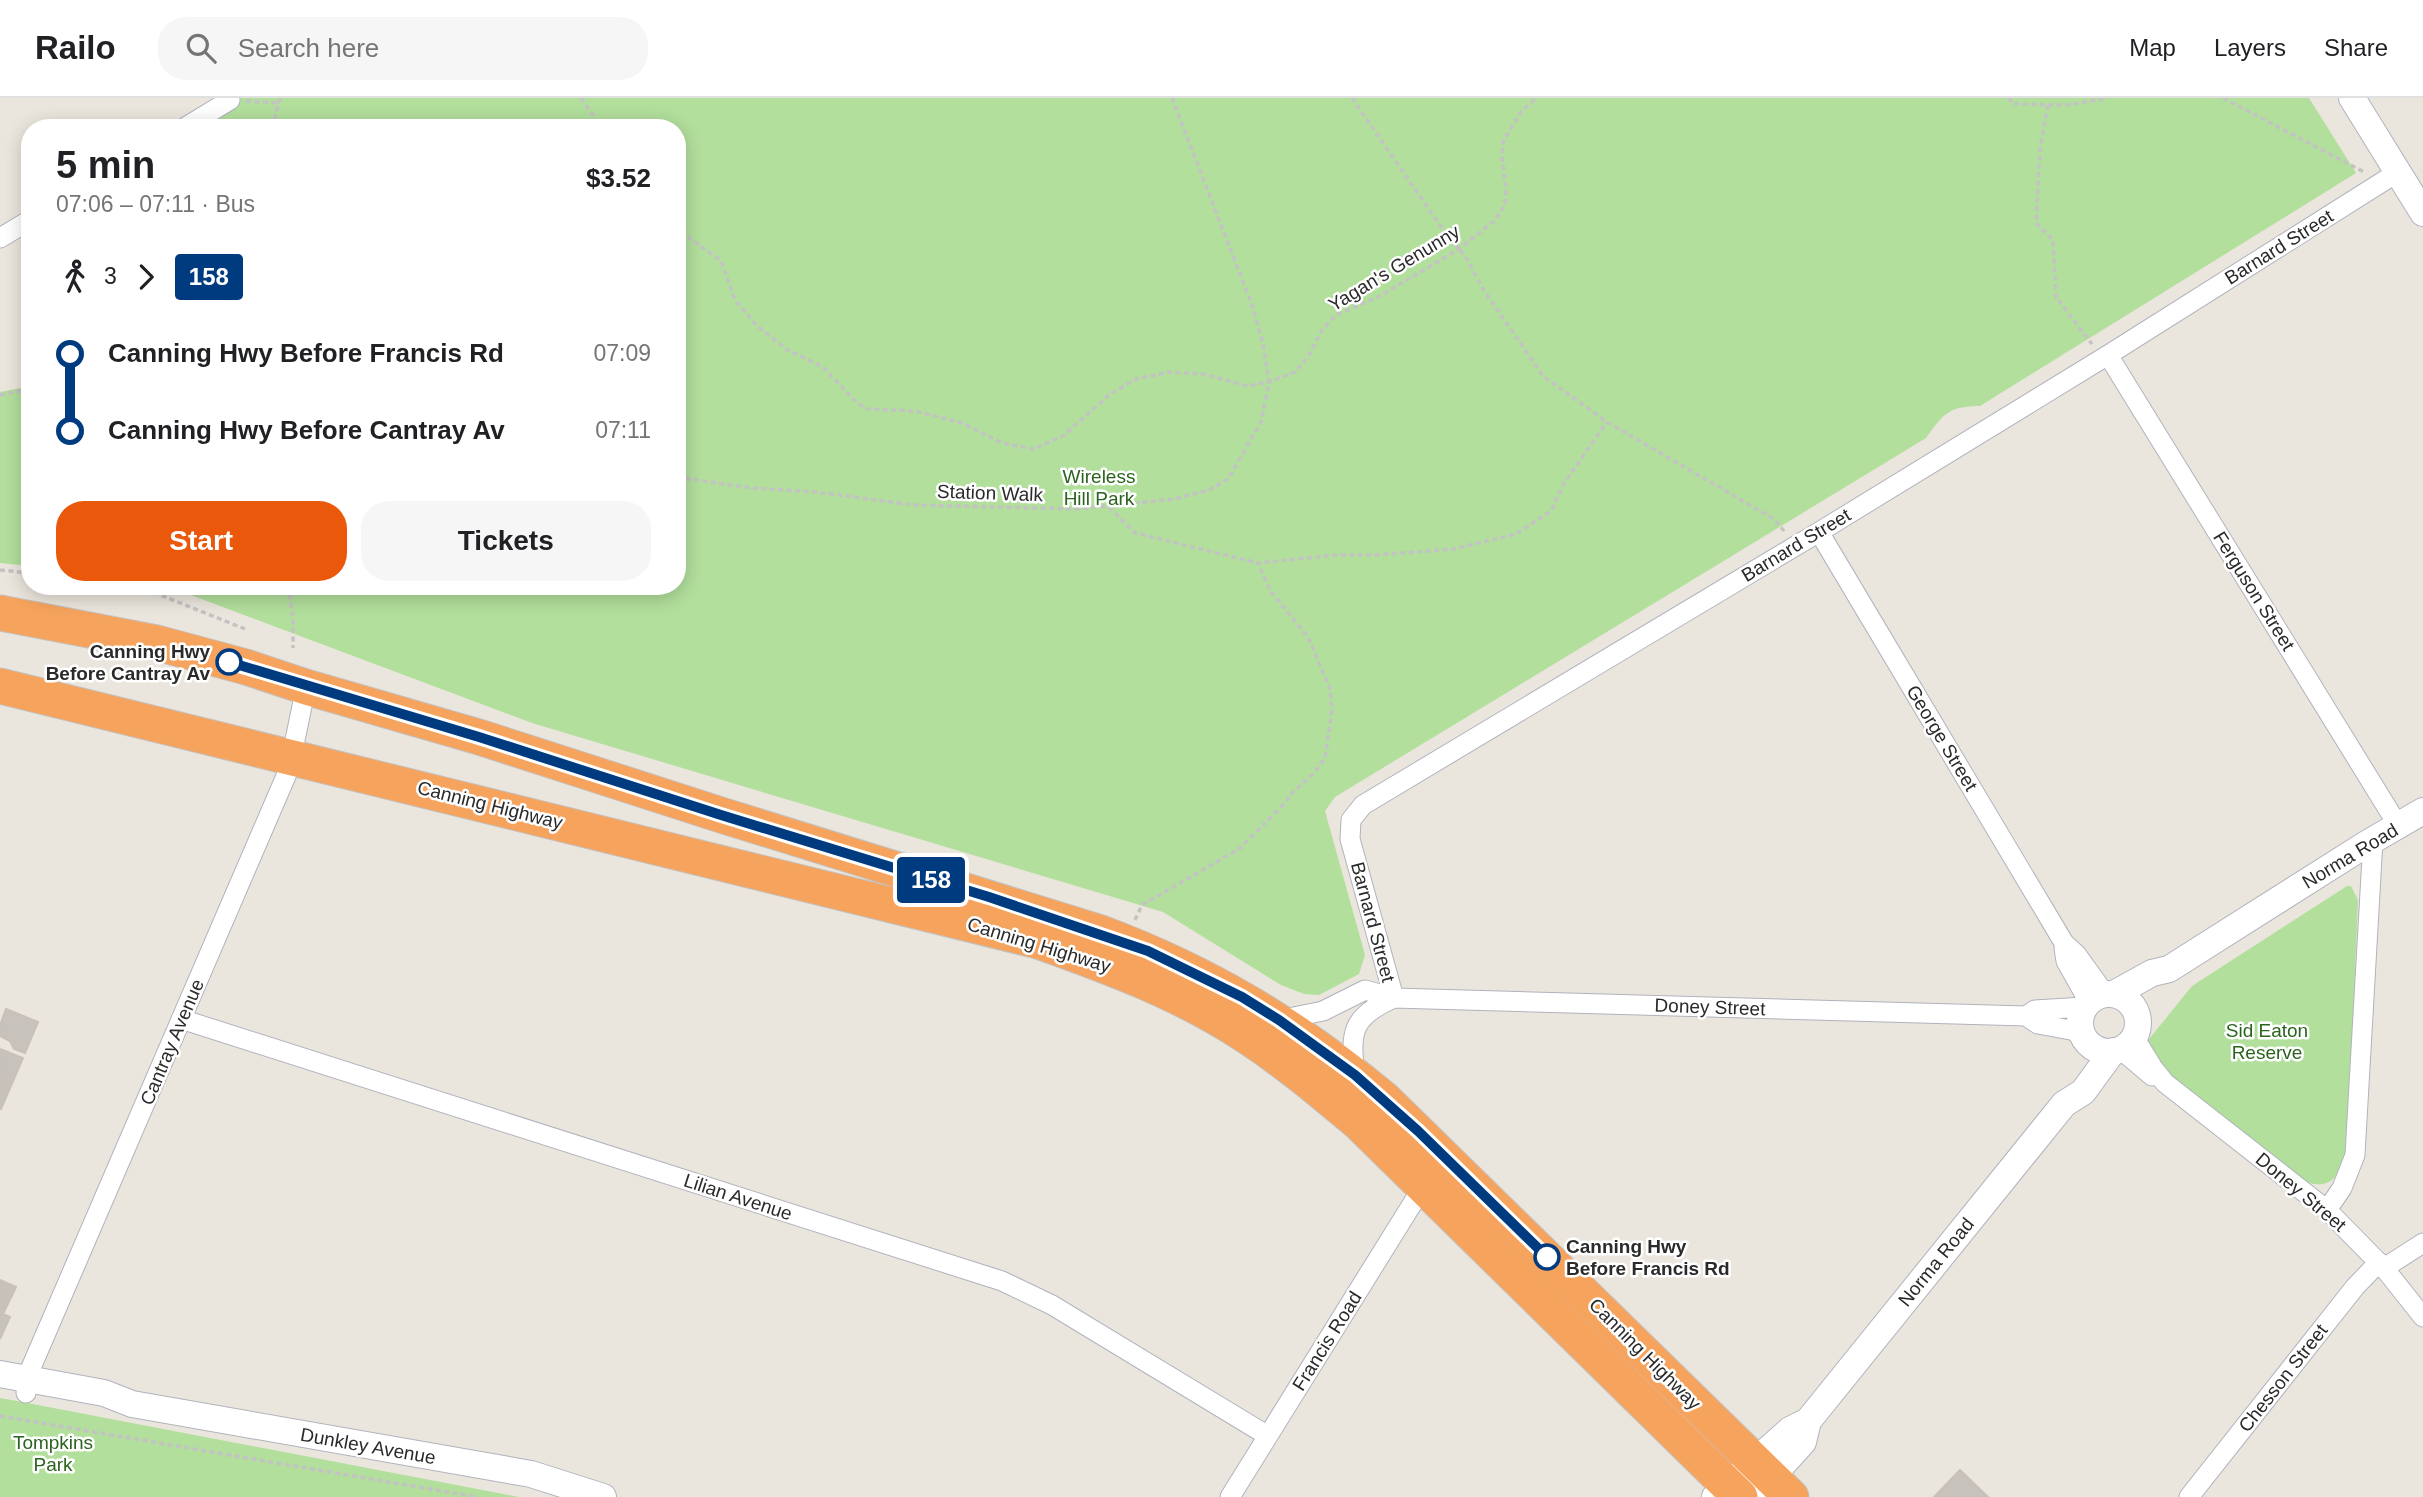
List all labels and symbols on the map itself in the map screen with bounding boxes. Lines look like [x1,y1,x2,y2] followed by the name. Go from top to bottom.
[2221,205,2338,289] street label: Barnard Street
[1325,220,1464,315] street label: Yagan's Genunny
[1063,466,1135,509] park label: Wireless Hill Park
[937,481,1044,505] street label: Station Walk
[1738,504,1855,586] street label: Barnard Street
[2209,528,2299,655] street label: Ferguson Street
[46,641,210,684] place label: Canning Hwy Before Cantray Av
[216,649,242,675] marker: Canning Hwy Before Cantray Av
[1902,681,1982,795] street label: George Street
[415,777,565,833] street label: Canning Highway
[2298,819,2402,893] street label: Norma Road
[891,857,971,903] line badge: 158
[1347,860,1399,985] street label: Barnard Street
[965,913,1114,977] street label: Canning Highway
[136,976,208,1108] street label: Cantray Avenue
[1654,995,1766,1019] street label: Doney Street
[2226,1020,2308,1063] park label: Sid Eaton Reserve
[2252,1148,2351,1236] street label: Doney Street
[681,1170,795,1224] street label: Lilian Avenue
[1894,1214,1978,1310] street label: Norma Road
[1566,1236,1730,1279] place label: Canning Hwy Before Francis Rd
[1534,1244,1560,1270] marker: Canning Hwy Before Francis Rd
[1288,1288,1366,1394] street label: Francis Road
[1585,1294,1705,1414] street label: Canning Highway
[2234,1319,2332,1436] street label: Chesson Street
[299,1424,437,1468] street label: Dunkley Avenue
[13,1432,93,1475] park label: Tompkins Park

